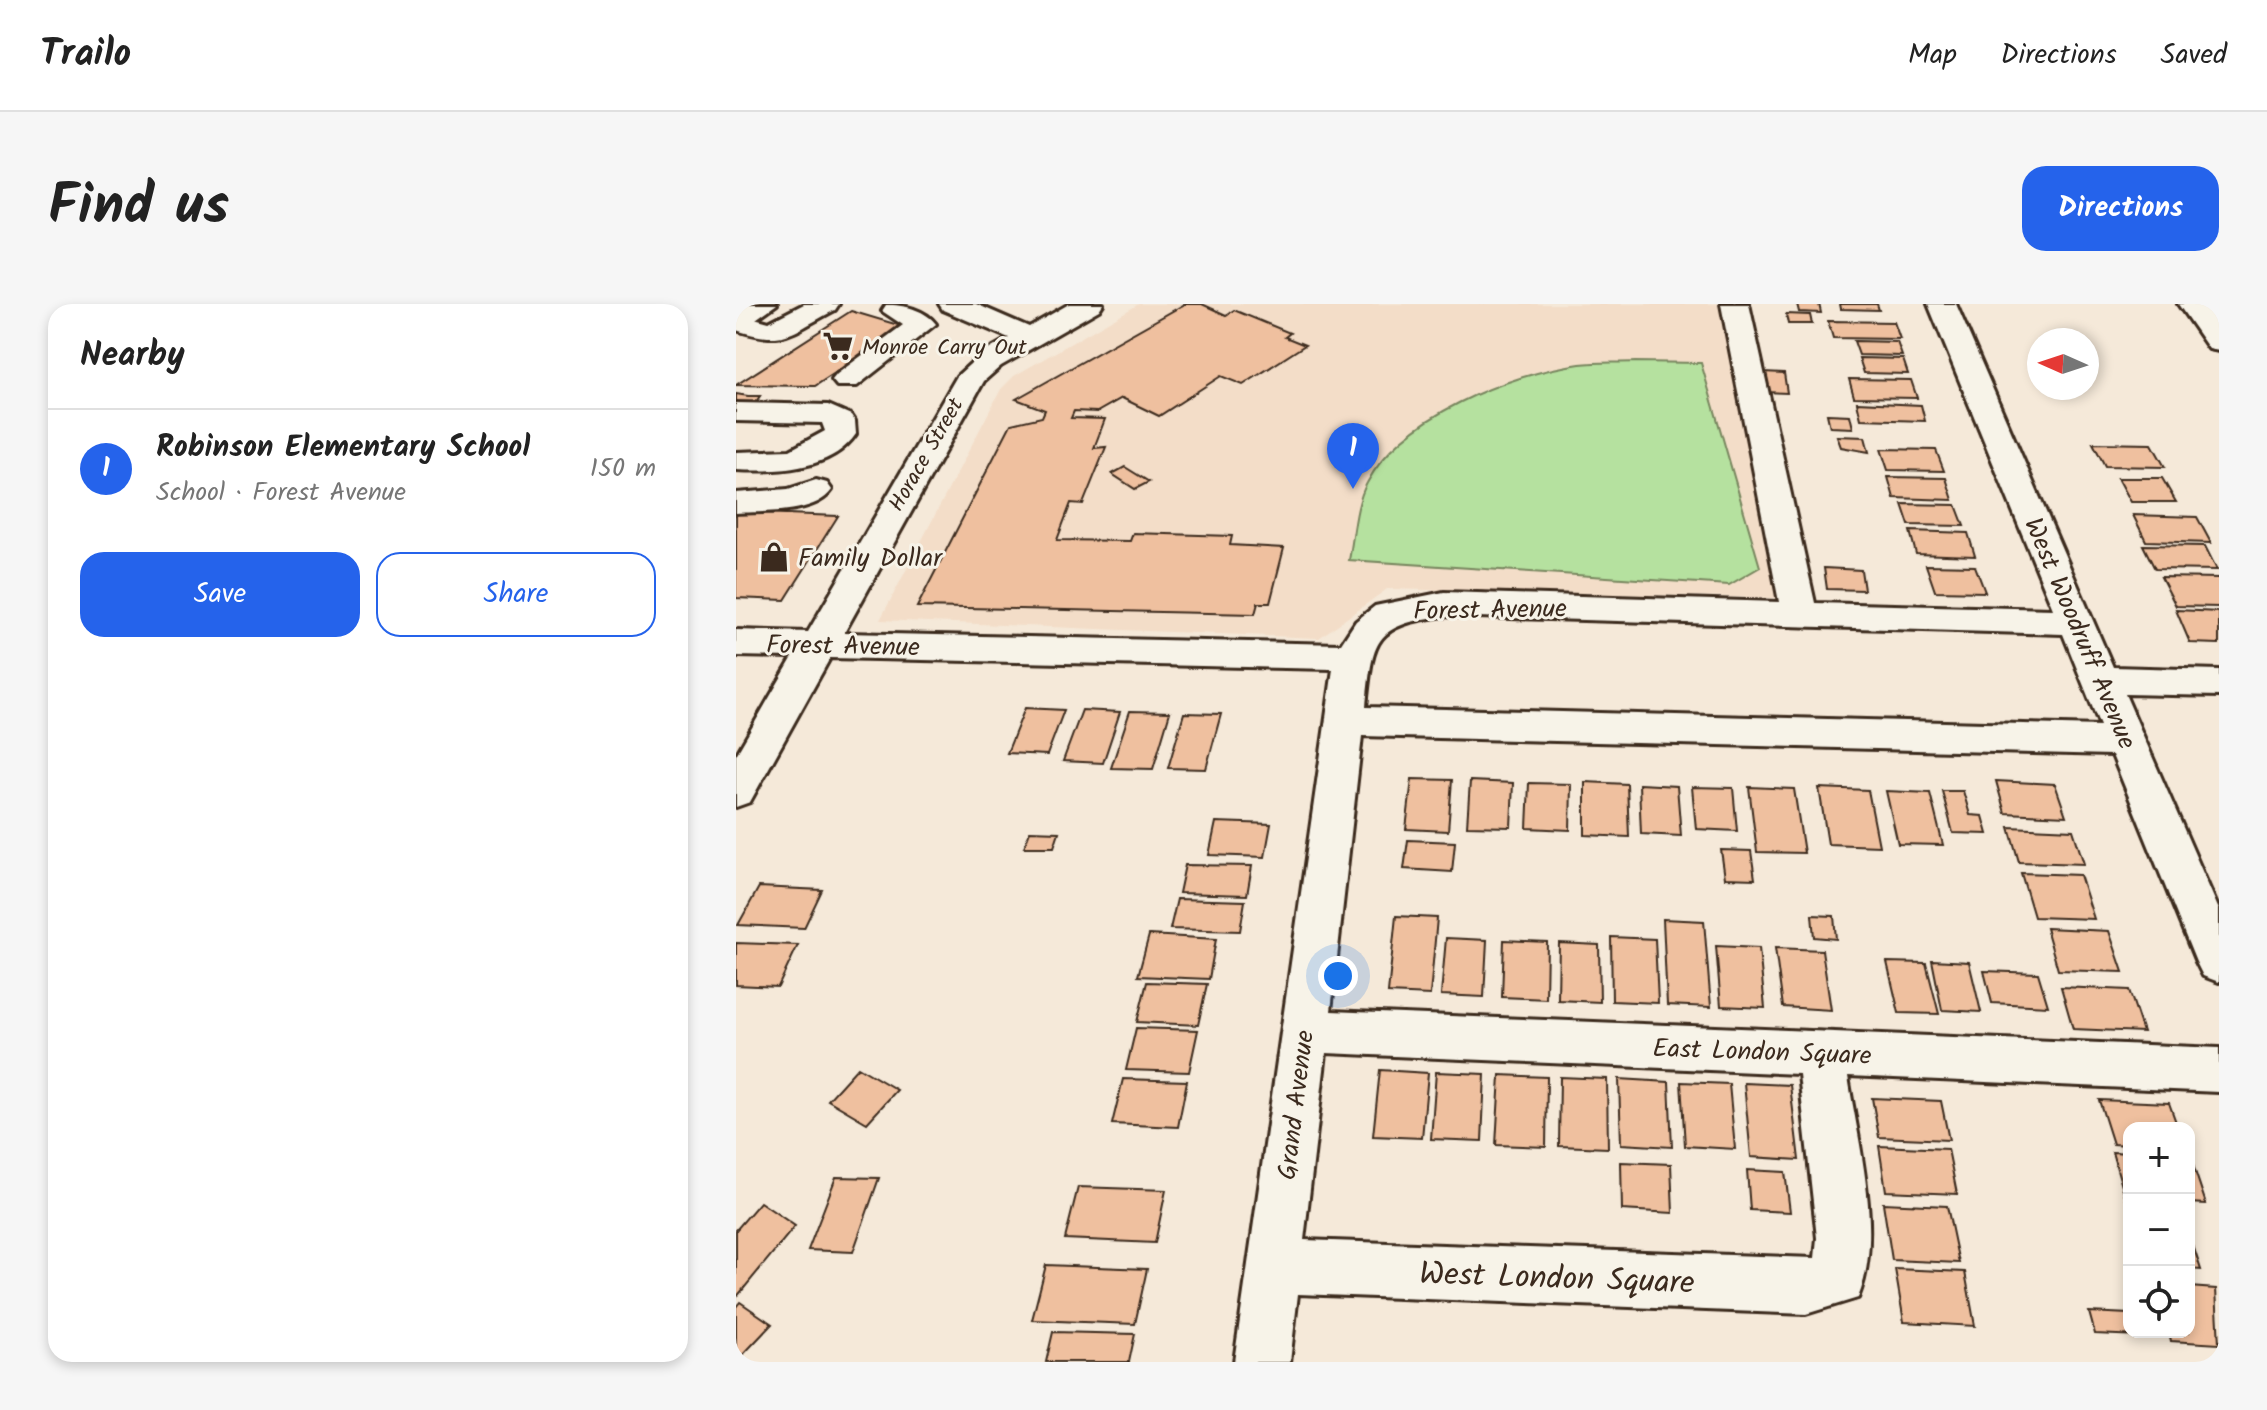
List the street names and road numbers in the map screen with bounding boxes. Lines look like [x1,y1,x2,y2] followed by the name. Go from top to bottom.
[880,391,974,519] street label: Horace Street
[2011,511,2147,756] street label: West Woodruff Avenue
[1413,589,1568,633] street label: Forest Avenue
[766,625,921,669] street label: Forest Avenue
[1267,1028,1327,1182] street label: Grand Avenue
[1652,1028,1872,1078] street label: East London Square
[1419,1249,1695,1310] street label: West London Square

